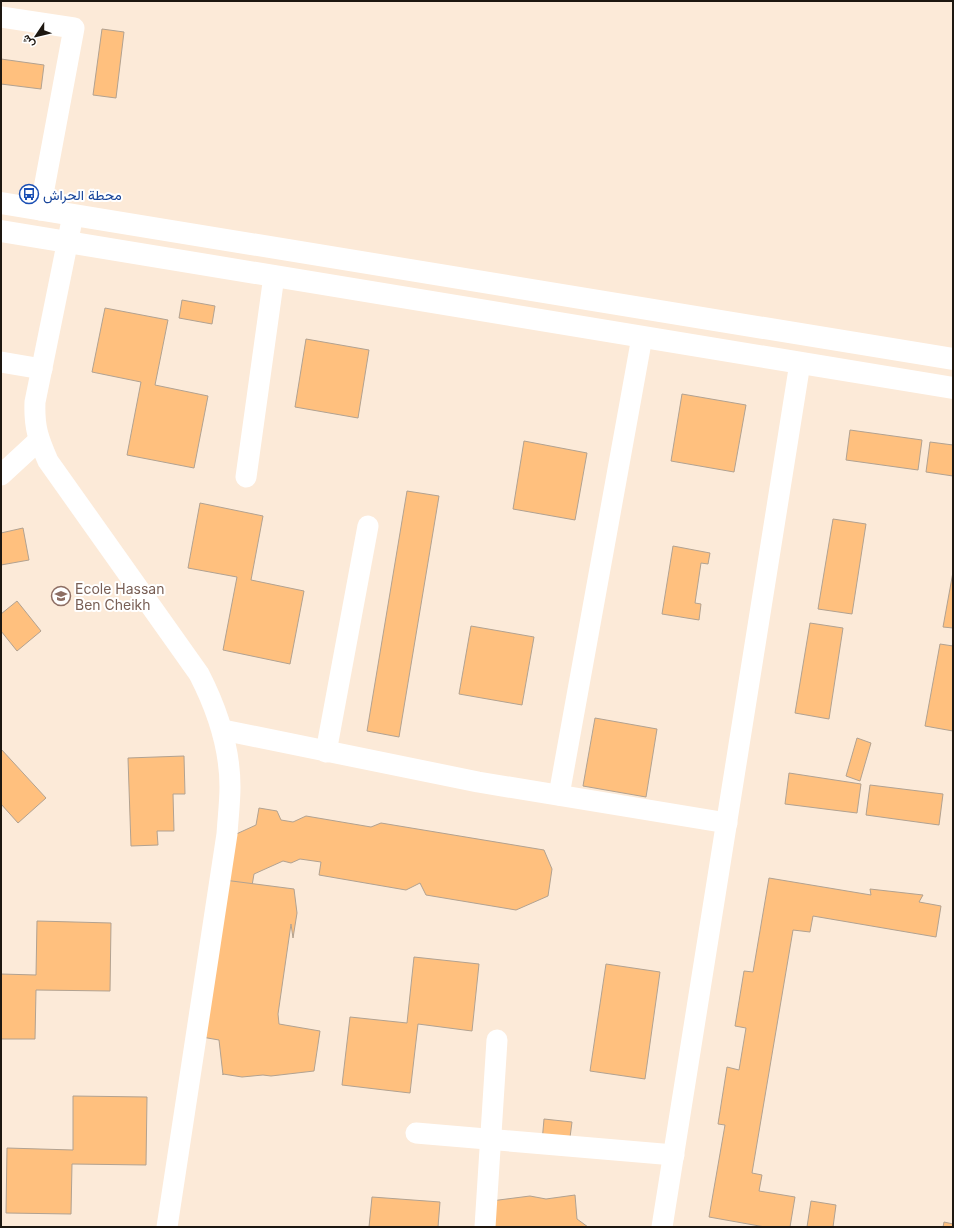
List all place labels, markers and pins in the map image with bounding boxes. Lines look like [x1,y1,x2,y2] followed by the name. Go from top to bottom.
[18,183,40,205] bus stop icon: محطة الحراش
[43,186,122,204] place label: محطة الحراش
[75,580,164,613] place label: Ecole Hassan Ben Cheikh
[50,585,72,607] school or university icon: Ecole Hassan Ben Cheikh

